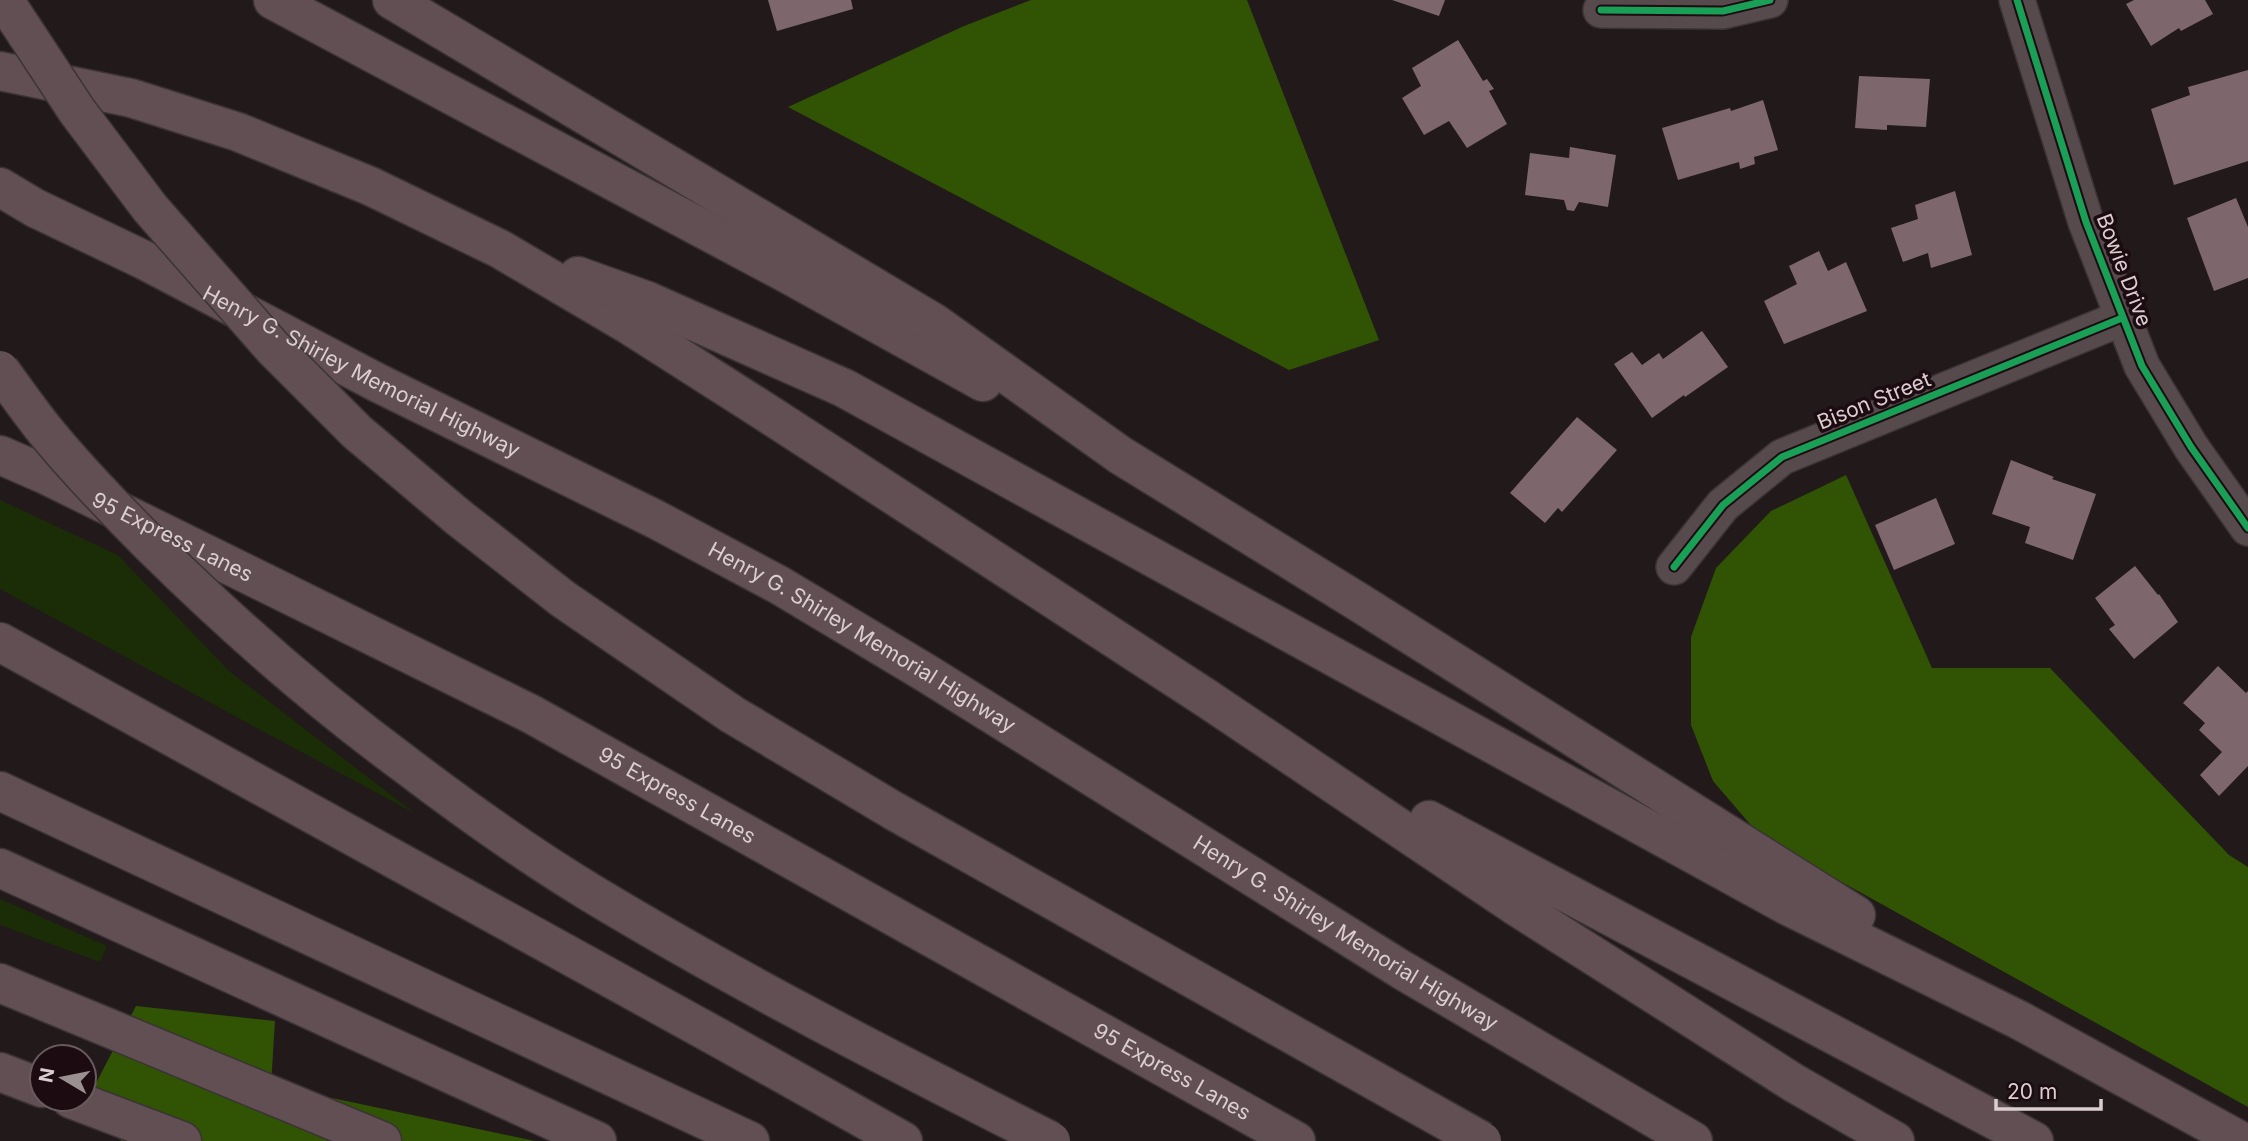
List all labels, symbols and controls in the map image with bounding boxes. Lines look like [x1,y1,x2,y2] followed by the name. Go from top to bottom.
[2092,210,2157,330] street label: Bowie Drive
[199,280,524,463] street label: Henry G. Shirley Memorial Highway
[1813,366,1934,435] street label: Bison Street
[88,487,257,587] street label: 95 Express Lanes
[704,537,1020,738] street label: Henry G. Shirley Memorial Highway
[594,741,760,849] street label: 95 Express Lanes
[1189,830,1503,1036] street label: Henry G. Shirley Memorial Highway
[1089,1018,1255,1125] street label: 95 Express Lanes
[28,1043,98,1113] north arrow
[34,1066,59,1084] text: N
[1996,1068,2101,1112] scale bar
[2007,1079,2057,1104] text: 20 m

